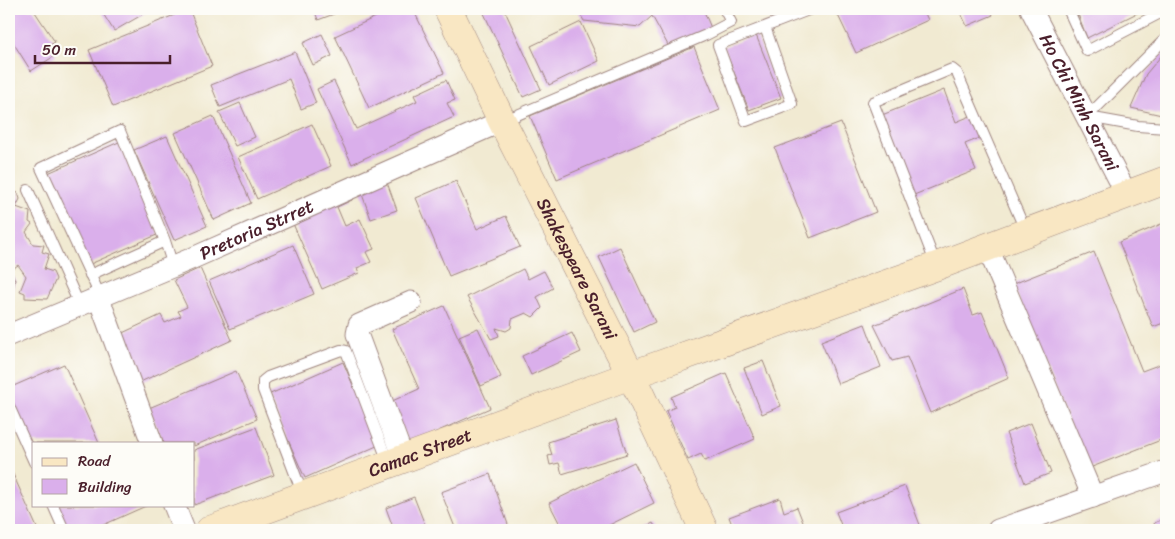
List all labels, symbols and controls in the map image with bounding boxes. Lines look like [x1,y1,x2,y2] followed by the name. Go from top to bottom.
[1030,28,1129,178] street label: Ho Chi Minh Sarani
[35,32,170,64] scale bar
[42,37,77,63] text: 50 m
[194,190,319,269] street label: Pretoria Strret
[527,192,627,346] street label: Shakespeare Sarani
[364,419,477,486] street label: Camac Street
[32,442,195,506] legend
[78,448,111,474] text: Road
[78,474,132,500] text: Building

